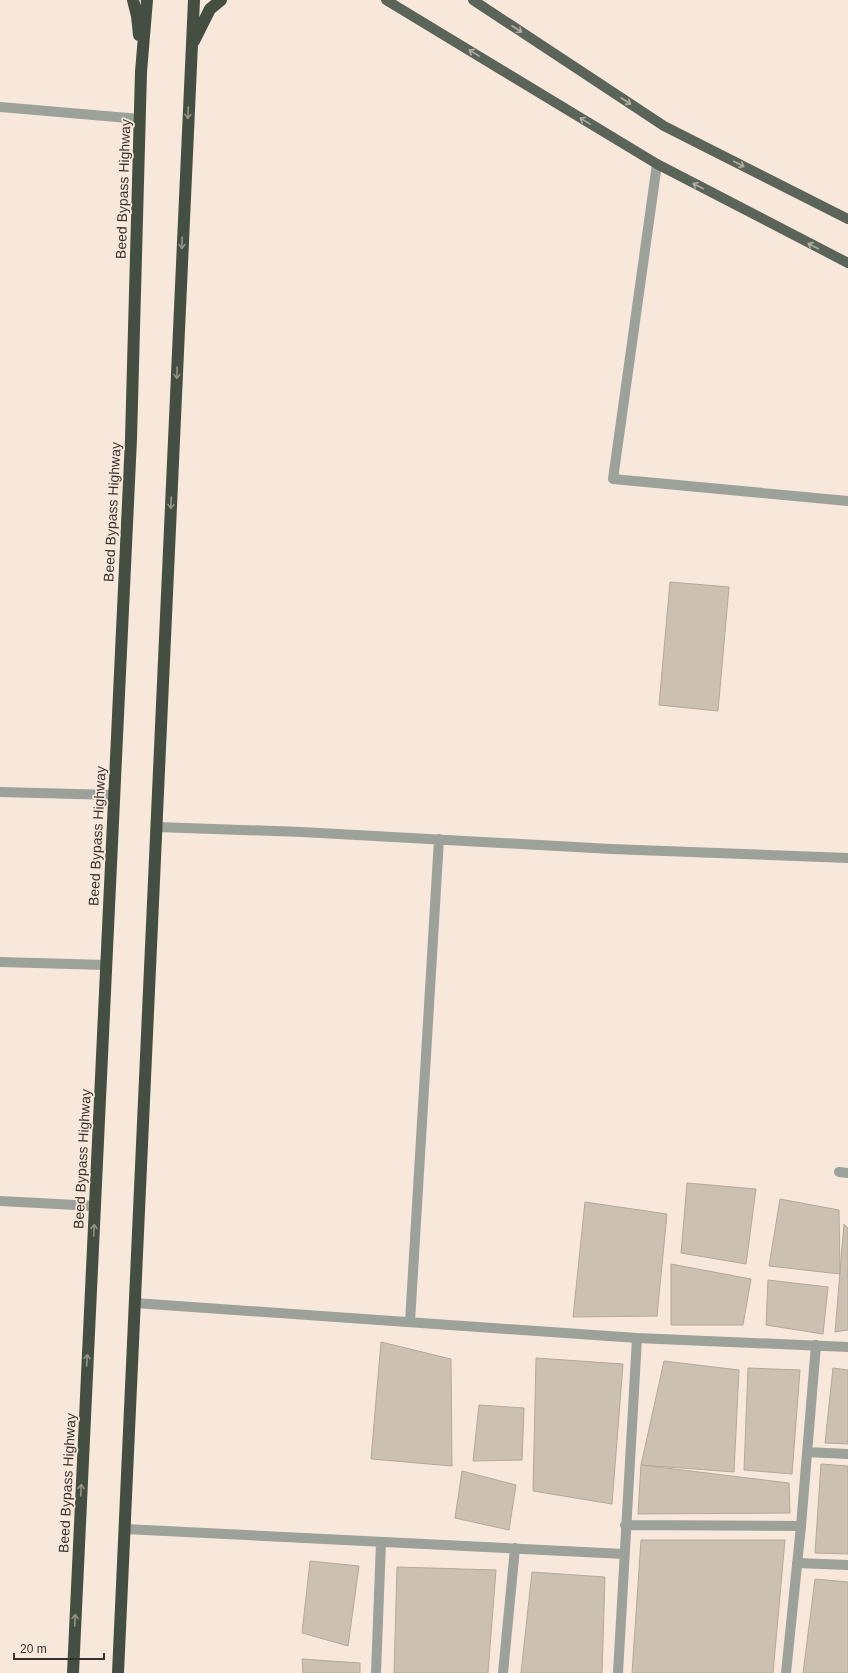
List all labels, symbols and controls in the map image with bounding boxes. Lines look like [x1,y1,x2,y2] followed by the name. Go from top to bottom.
[511,25,522,33] one-way arrow
[468,49,480,57] one-way arrow
[620,97,631,105] one-way arrow
[184,106,192,119] one-way arrow
[580,117,591,125] one-way arrow
[113,119,133,259] street label: Beed Bypass Highway
[733,161,745,168] one-way arrow
[692,181,704,189] one-way arrow
[179,236,186,249] one-way arrow
[808,241,820,249] one-way arrow
[173,366,181,379] one-way arrow
[100,442,124,582] street label: Beed Bypass Highway
[168,496,175,509] one-way arrow
[85,766,109,906] street label: Beed Bypass Highway
[70,1089,94,1229] street label: Beed Bypass Highway
[90,1224,97,1237] one-way arrow
[84,1354,91,1367] one-way arrow
[55,1413,79,1553] street label: Beed Bypass Highway
[78,1484,85,1497] one-way arrow
[72,1614,79,1627] one-way arrow
[14,1635,104,1661] scale bar
[20,1642,47,1656] text: 20 m

